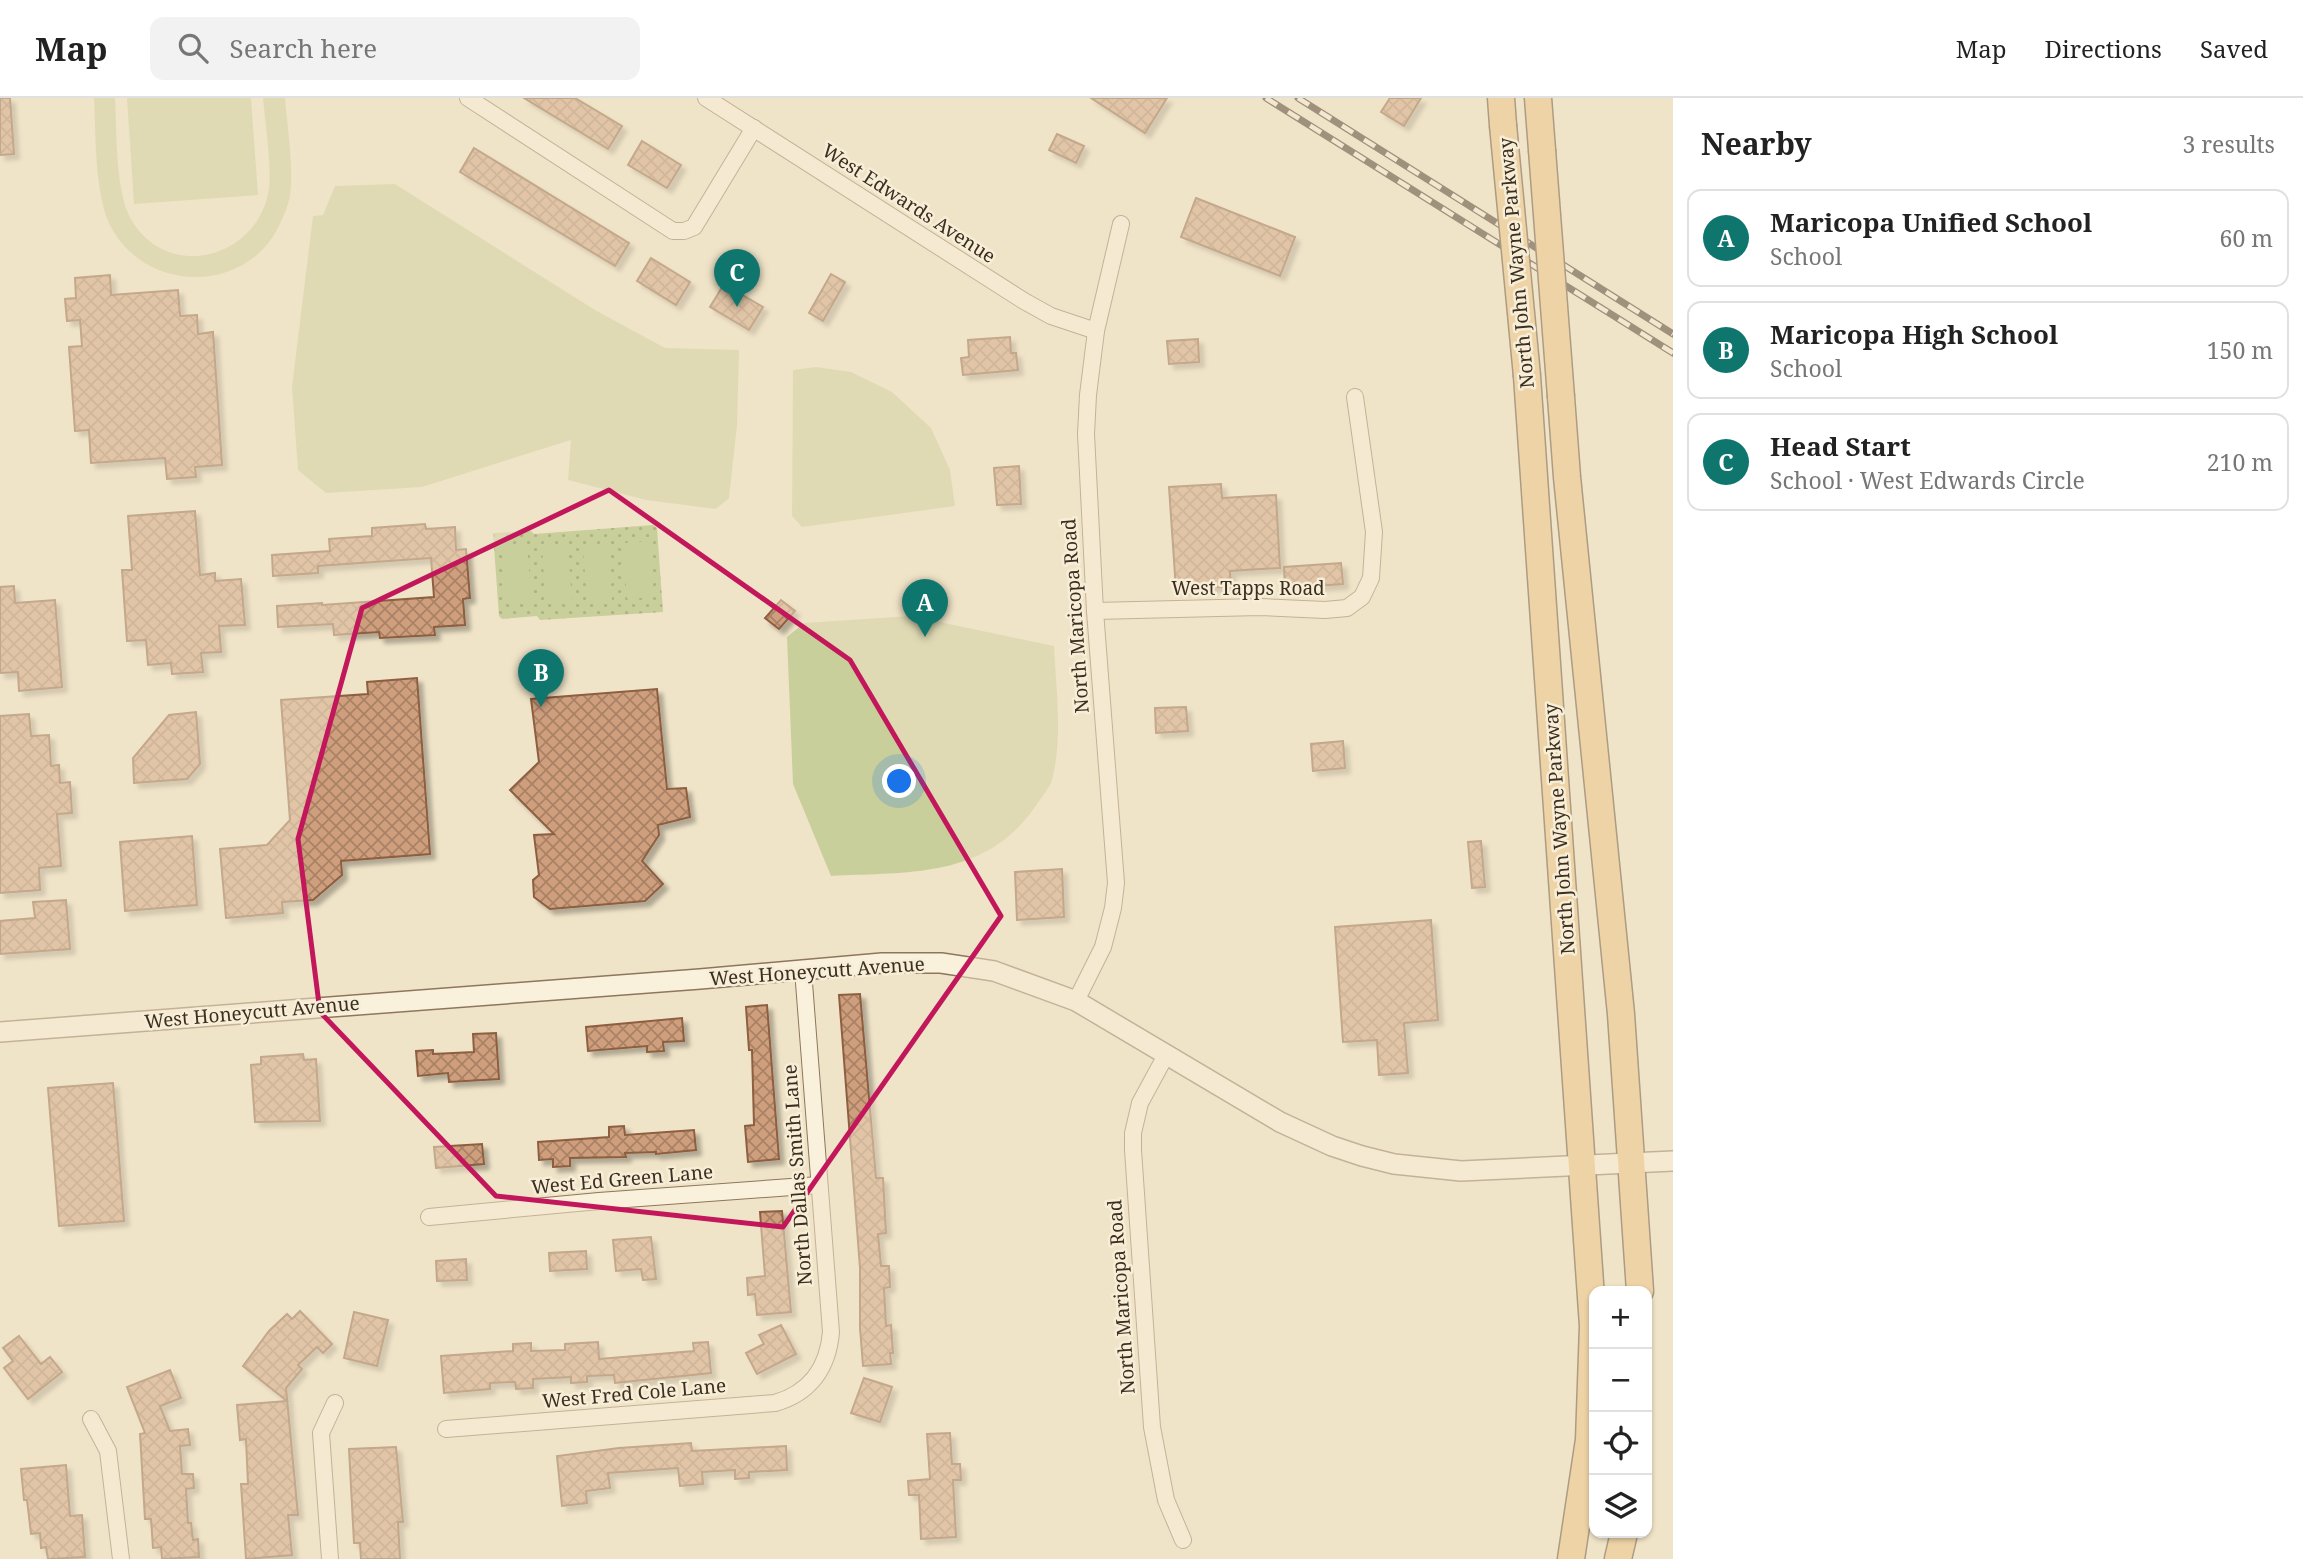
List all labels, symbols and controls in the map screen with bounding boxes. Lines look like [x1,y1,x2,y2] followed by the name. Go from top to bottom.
[150,17,640,80] search box
[35,26,108,71] text: Map
[174,29,212,67] icon: search
[230,30,377,66] text: Search here
[1956,32,2007,65] text: Map
[2045,32,2162,65] text: Directions
[2200,32,2268,65] text: Saved
[1701,123,1812,164] text: Nearby
[2182,128,2275,160] text: 3 results
[1492,136,1540,390] street label: North John Wayne Parkway
[817,137,1001,269] street label: West Edwards Avenue
[1770,204,2092,240] text: Maricopa Unified School
[1717,222,1735,254] text: A
[2220,222,2273,254] text: 60 m
[1770,240,1842,272] text: School
[714,249,760,307] pin: C
[1770,316,2058,352] text: Maricopa High School
[1718,334,1734,366] text: B
[2207,334,2273,366] text: 150 m
[1770,352,1842,384] text: School
[1770,428,1911,464] text: Head Start
[1718,446,1734,478] text: C
[2207,446,2273,478] text: 210 m
[1770,464,2085,496] text: School · West Edwards Circle
[1055,517,1095,714] street label: North Maricopa Road
[1171,575,1325,601] street label: West Tapps Road
[902,579,948,637] pin: A
[518,649,564,707] pin: B
[1537,702,1581,955] street label: North John Wayne Parkway
[882,764,916,798] your location
[708,951,926,991] street label: West Honeycutt Avenue
[143,990,361,1034] street label: West Honeycutt Avenue
[776,1064,818,1286] street label: North Dallas Smith Lane
[530,1158,714,1200] street label: West Ed Green Lane
[1101,1198,1141,1395] street label: North Maricopa Road
[1589,1286,1652,1538] map controls
[1589,1286,1652,1349] button: +
[1589,1349,1652,1412] button: −
[541,1372,727,1414] street label: West Fred Cole Lane
[1589,1412,1652,1475] button: locate
[1589,1475,1652,1538] button: layers

